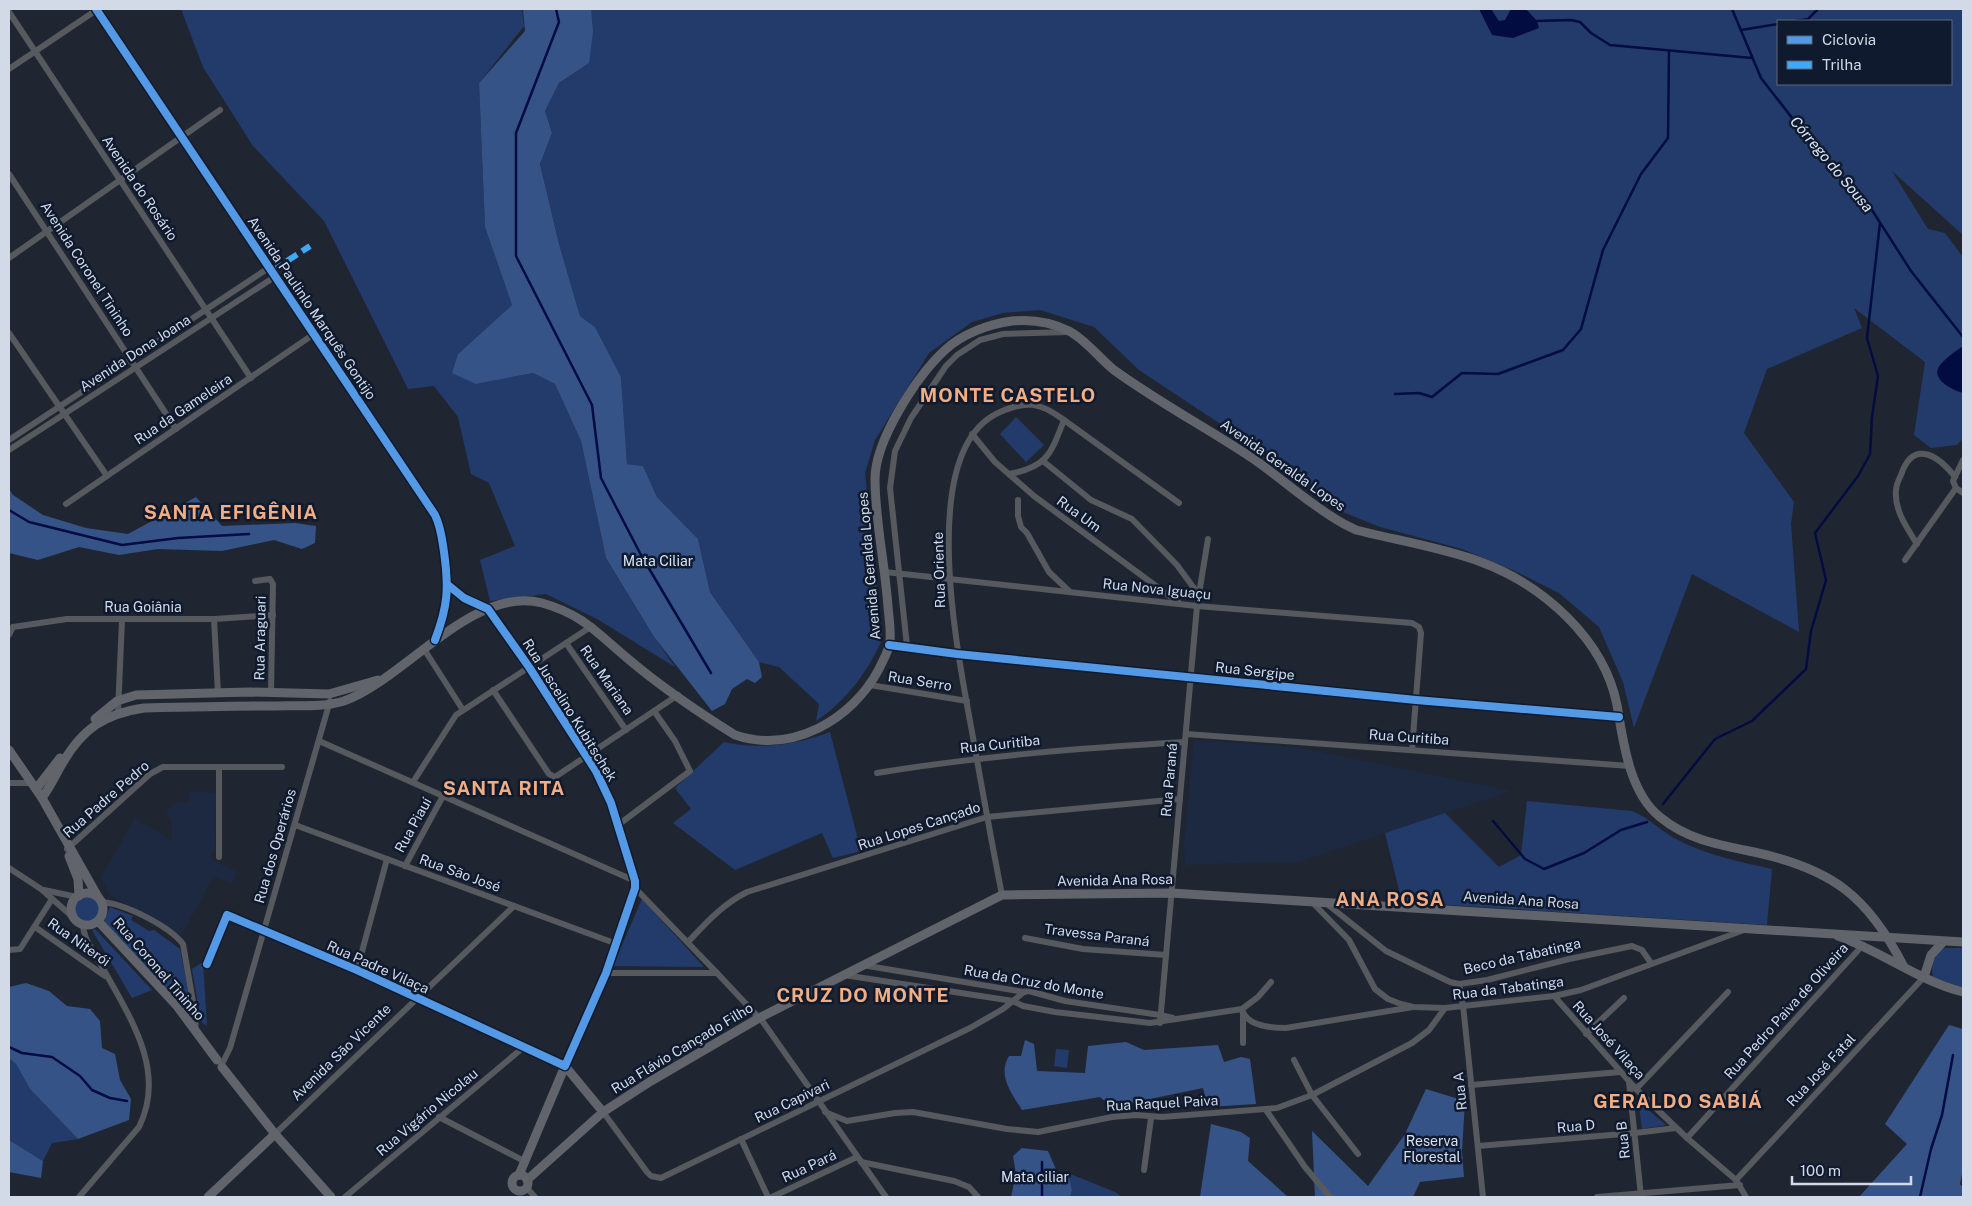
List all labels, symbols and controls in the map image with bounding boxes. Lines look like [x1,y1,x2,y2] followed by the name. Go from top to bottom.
[1777,20,1952,85] legend
[1822,31,1876,48] text: Ciclovia
[1822,56,1861,73] text: Trilha
[1787,113,1877,215] water label: Córrego do Sousa
[99,132,181,244] street label: Avenida do Rosário
[38,199,137,339] street label: Avenida Coronel Tininho
[245,213,379,403] street label: Avenida Paulinlo Marquês Gontijo
[77,311,193,395] street label: Avenida Dona Joana
[131,370,235,448] street label: Rua da Gameleira
[920,384,1096,406] district label: MONTE CASTELO
[1218,416,1348,514] street label: Avenida Geralda Lopes
[855,491,883,641] street label: Avenida Geralda Lopes
[1054,493,1104,535] street label: Rua Um
[144,501,318,523] district label: SANTA EFIGÊNIA
[930,531,948,609] street label: Rua Oriente
[623,553,693,569] park label: Mata Ciliar
[1102,575,1212,603] street label: Rua Nova Iguaçu
[251,595,269,681] street label: Rua Araguari
[104,599,182,615] street label: Rua Goiânia
[520,636,621,784] street label: Rua Juscelino Kubitschek
[577,642,637,718] street label: Rua Mariana
[1215,659,1296,683] street label: Rua Sergipe
[887,668,953,694] street label: Rua Serro
[1368,726,1450,748] street label: Rua Curitiba
[959,732,1041,756] street label: Rua Curitiba
[1158,742,1180,818] street label: Rua Paraná
[60,757,152,841] street label: Rua Padre Pedro
[443,777,565,799] district label: SANTA RITA
[251,787,299,905] street label: Rua dos Operários
[391,794,435,855] street label: Rua Piauí
[856,799,982,853] street label: Rua Lopes Cançado
[417,851,503,895] street label: Rua São José
[1057,871,1173,889] street label: Avenida Ana Rosa
[1336,888,1444,910] district label: ANA ROSA
[1463,888,1579,912] street label: Avenida Ana Rosa
[110,914,208,1024] street label: Rua Coronel Tininho
[45,915,113,969] street label: Rua Niterói
[1043,921,1151,949] street label: Travessa Paraná
[1462,935,1582,977] street label: Beco da Tabatinga
[324,937,432,997] street label: Rua Padre Vilaça
[1721,940,1851,1082] street label: Rua Pedro Paiva de Oliveira
[963,962,1105,1002] street label: Rua da Cruz do Monte
[1451,973,1565,1003] street label: Rua da Tabatinga
[776,984,950,1006] district label: CRUZ DO MONTE
[1570,997,1648,1083] street label: Rua José Vilaça
[608,999,756,1097] street label: Rua Flávio Cançado Filho
[288,1000,394,1104] street label: Avenida São Vicente
[1783,1030,1859,1110] street label: Rua José Fatal
[373,1065,481,1159] street label: Rua Vigário Nicolau
[1450,1071,1470,1111] street label: Rua A
[752,1076,832,1126] street label: Rua Capivari
[1593,1090,1763,1112] district label: GERALDO SABIÁ
[1105,1092,1219,1114] street label: Rua Raquel Paiva
[1556,1116,1596,1136] street label: Rua D
[1613,1120,1633,1160] street label: Rua B
[1403,1133,1461,1165] park label: Reserva Florestal
[779,1146,839,1186] street label: Rua Pará
[1792,1154,1911,1186] scale bar
[1800,1162,1841,1179] text: 100 m
[1001,1169,1069,1185] park label: Mata ciliar

